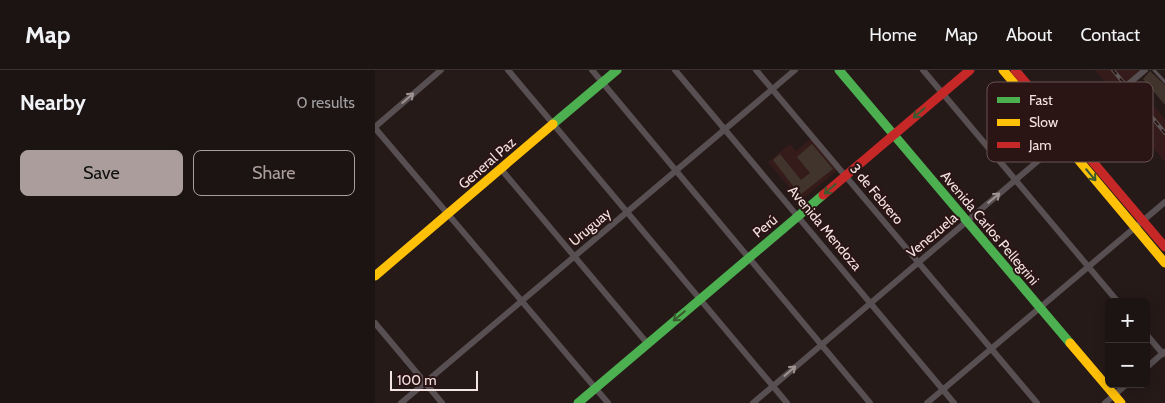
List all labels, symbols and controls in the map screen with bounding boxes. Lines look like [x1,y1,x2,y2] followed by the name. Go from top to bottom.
[25,20,71,49] text: Map
[869,24,917,46] text: Home
[945,24,978,46] text: Map
[1006,24,1052,46] text: About
[1080,24,1140,46] text: Contact
[987,82,1153,162] legend
[20,90,86,115] text: Nearby
[1029,91,1053,109] text: Fast
[296,93,355,112] text: 0 results
[401,93,414,104] one-way arrow
[913,107,926,118] one-way arrow
[1029,113,1058,131] text: Slow
[455,133,520,193] street label: General Paz
[1028,136,1051,154] text: Jam
[20,150,183,196] button: Save
[193,150,355,196] button: Share
[846,160,908,228] street label: 3 de Febrero
[937,167,1043,289] street label: Avenida Carlos Pellegrini
[1085,168,1096,181] one-way arrow
[784,182,866,274] street label: Avenida Mendoza
[823,183,836,195] one-way arrow
[988,193,1001,204] one-way arrow
[565,204,615,250] street label: Uruguay
[903,208,961,261] street label: Venezuela
[749,211,781,241] street label: Perú
[1105,298,1150,388] map controls
[1105,298,1150,343] button: +
[673,311,686,322] one-way arrow
[1105,343,1150,388] button: −
[784,366,797,377] one-way arrow
[390,368,477,391] scale bar
[397,371,437,389] text: 100 m

